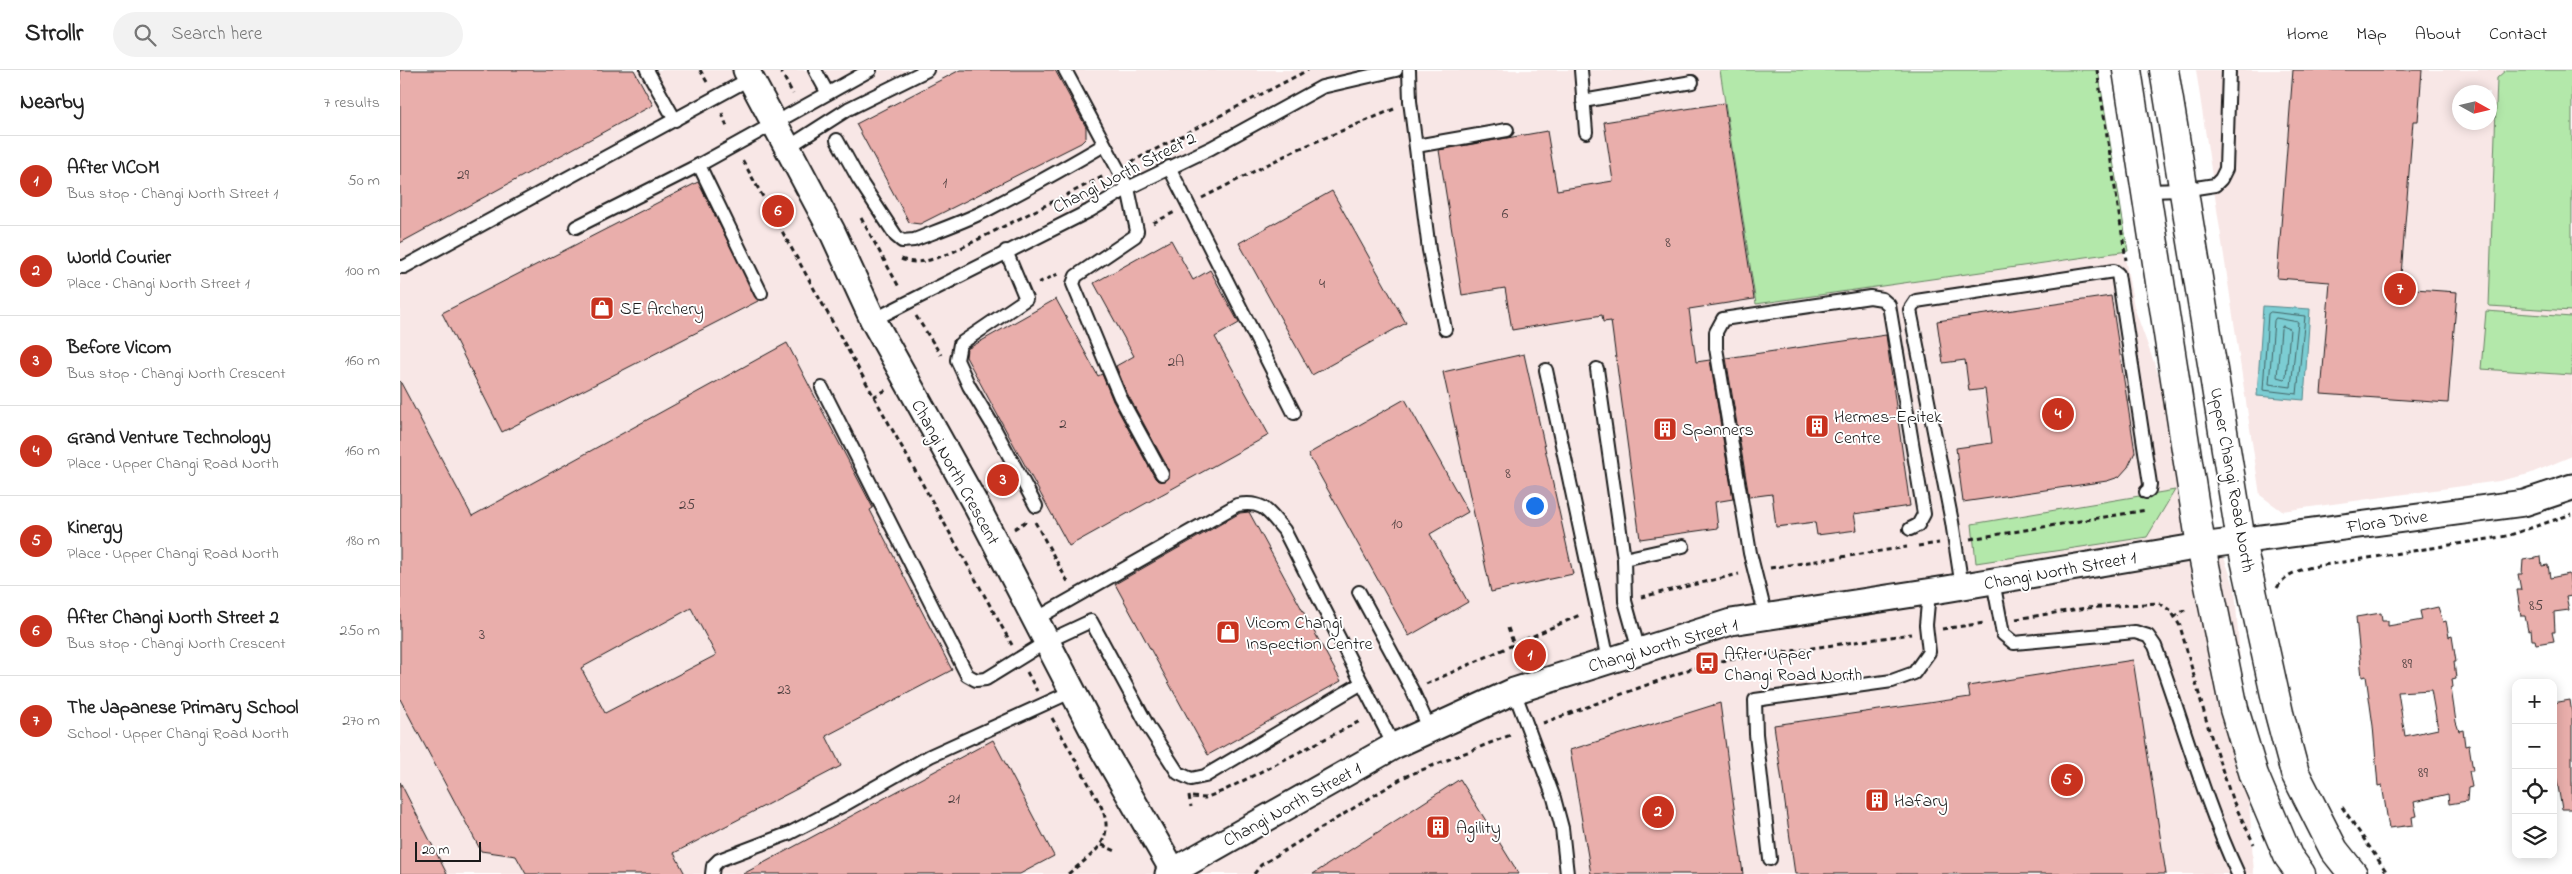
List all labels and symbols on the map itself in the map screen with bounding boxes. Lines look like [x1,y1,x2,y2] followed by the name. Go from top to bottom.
[2452,85,2497,130] north arrow
[1049,126,1202,222] street label: Changi North Street 2
[457,164,469,186] house number: 29
[943,172,948,194] house number: 1
[762,192,794,230] pin: 6
[1502,203,1509,225] house number: 6
[1665,232,1671,254] house number: 8
[2384,270,2416,308] pin: 7
[1319,273,1325,295] house number: 4
[589,295,615,321] shop icon: SE Archery
[620,297,704,323] place label: SE Archery
[1168,351,1184,373] house number: 2A
[2201,386,2260,575] street label: Upper Changi Road North
[2042,395,2074,433] pin: 4
[903,396,1005,551] street label: Changi North Crescent
[1834,405,1942,452] place label: Hermes-Epitek Centre
[1059,413,1067,435] house number: 2
[1804,413,1830,439] building icon: Hermes-Epitek Centre
[1652,416,1678,442] building icon: Spanners
[1682,418,1754,444] place label: Spanners
[987,461,1019,499] pin: 3
[1505,463,1511,485] house number: 8
[1522,493,1548,519] your location
[679,494,695,516] house number: 25
[2344,504,2430,542] street label: Flora Drive
[1391,513,1403,535] house number: 10
[1982,546,2139,599] street label: Changi North Street 1
[2529,595,2544,617] house number: 85
[1245,611,1374,658] place label: Vicom Changi Inspection Centre
[1586,613,1742,682] street label: Changi North Street 1
[1215,619,1241,645] shop icon: Vicom Changi Inspection Centre
[479,624,485,646] house number: 3
[1514,636,1546,674] pin: 1
[1724,642,1862,690] place label: After Upper Changi Road North
[1694,650,1720,676] bus stop icon: After Upper Changi Road North
[2402,653,2413,675] house number: 89
[777,679,791,701] house number: 23
[1219,757,1368,855] street label: Changi North Street 1
[2051,761,2083,799] pin: 5
[2418,762,2429,784] house number: 89
[1864,787,1890,813] building icon: Hafary
[948,788,960,810] house number: 21
[1894,789,1948,815] place label: Hafary
[1642,793,1674,831] pin: 2
[1425,814,1451,840] building icon: Agility
[1456,816,1501,843] place label: Agility
[415,839,481,862] scale bar

